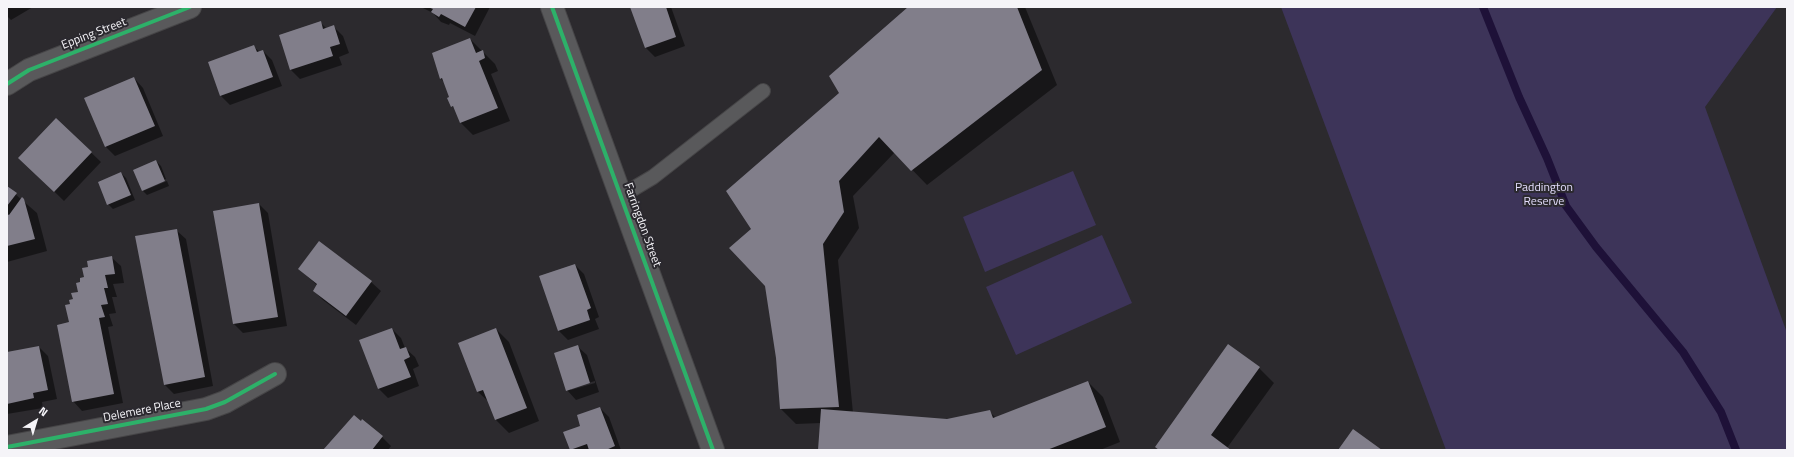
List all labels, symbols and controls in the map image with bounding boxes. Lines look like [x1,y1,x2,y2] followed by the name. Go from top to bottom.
[60,15,128,53] street label: Epping Street
[620,181,664,269] street label: Farringdon Street
[1515,181,1573,209] park label: Paddington Reserve
[102,396,182,426] street label: Delemere Place
[16,401,56,441] north arrow
[35,403,51,420] text: N

